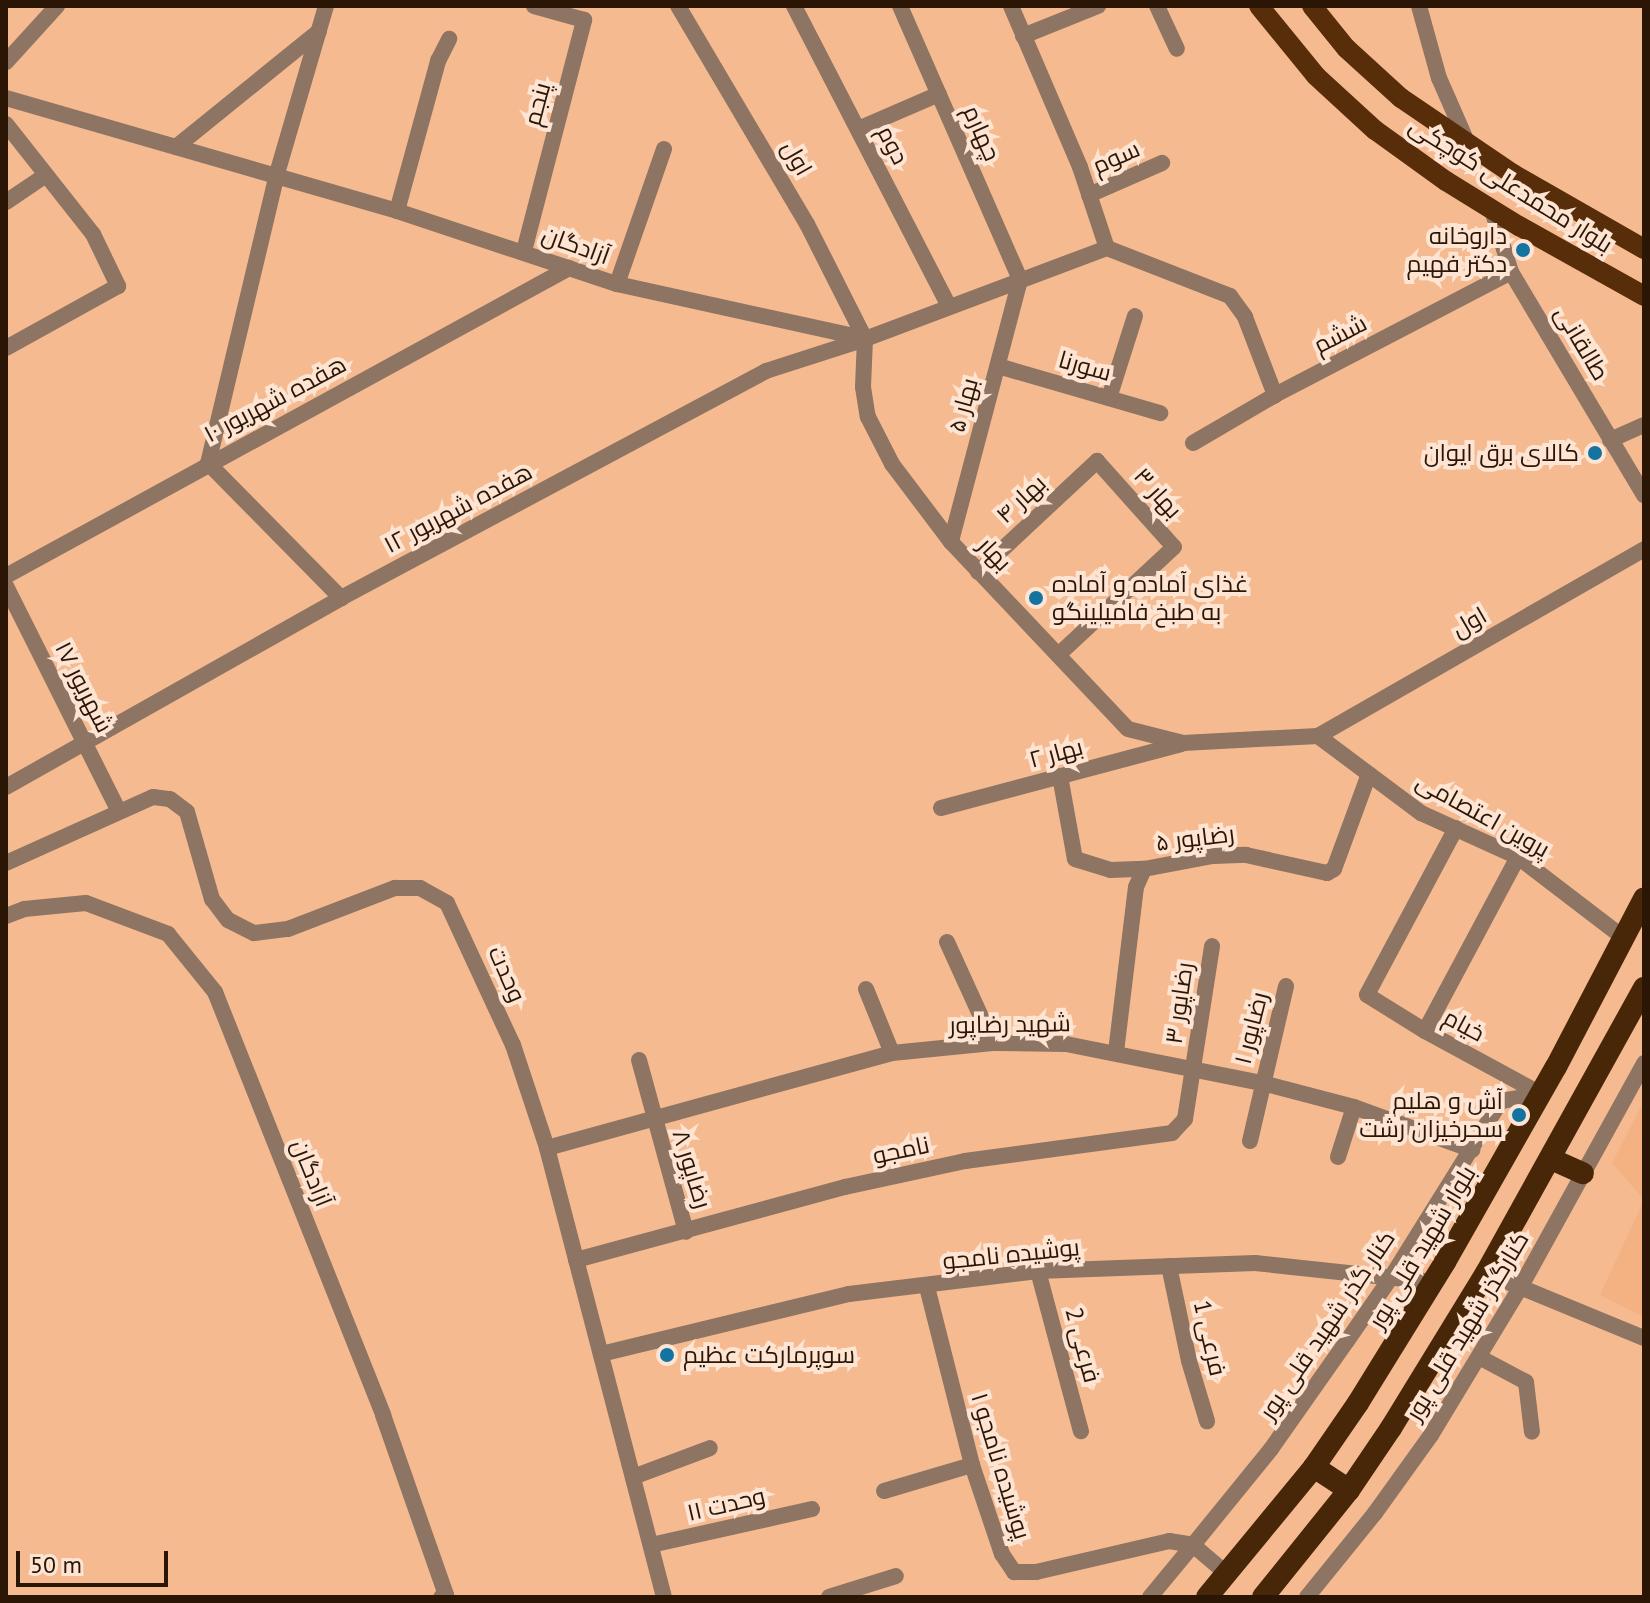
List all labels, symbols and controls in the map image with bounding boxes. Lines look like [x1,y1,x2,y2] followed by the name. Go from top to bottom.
[517,79,557,129] street label: پنجم
[957,101,1007,165] street label: چهارم
[1404,111,1618,259] street label: بلوار محمدعلی کوچکی
[871,121,915,169] street label: دوم
[1088,134,1144,180] street label: سوم
[776,135,818,181] street label: اول
[538,219,614,271] street label: آزادگان
[1406,222,1507,278] place label: داروخانه دکتر فهیم
[1514,241,1532,259] marker: داروخانه دکتر فهیم
[1549,301,1615,385] street label: طالقانی
[1308,308,1372,360] street label: ششم
[1055,345,1115,387] street label: سورنا
[199,349,351,449] street label: هفده شهریور ۱۰
[942,375,984,435] street label: بهار ۵
[1424,439,1579,467] place label: کالای برق ایوان
[1586,444,1604,462] marker: کالای برق ایوان
[379,457,537,559] street label: هفده شهریور ۱۲
[1128,462,1188,524] street label: بهار ۳
[990,469,1052,529] street label: بهار ۴
[972,531,1018,577] street label: بهار
[1052,570,1248,626] place label: غذای آماده و آماده به طبخ فامیلینگو
[1027,589,1045,607] marker: غذای آماده و آماده به طبخ فامیلینگو
[1446,601,1492,643] street label: اول
[49,637,119,737] street label: ۱۷ شهریور
[1026,732,1086,774] street label: بهار ۲
[1411,766,1555,864] street label: پروین اعتصامی
[1154,819,1236,857] street label: رضاپور ۵
[482,942,532,1006] street label: وحدت
[1159,960,1199,1046] street label: رضاپور ۳
[1228,989,1274,1067] street label: رضاپور ۱
[1438,1002,1490,1048] street label: خیام
[949,1009,1071,1039] street label: شهید رضاپور
[1359,1087,1503,1143] place label: آش و هلیم سحرخیزان رشت
[1510,1106,1528,1124] marker: آش و هلیم سحرخیزان رشت
[666,1126,718,1212] street label: رضاپور ۸
[870,1130,932,1170] street label: نامجو
[286,1135,338,1211] street label: آزادگان
[1362,1160,1482,1334] street label: بلوار شهید قلی پور
[1253,1225,1401,1425] street label: کنار گذر شهید قلی پور
[1399,1226,1535,1426] street label: کنارگذر شهید قلی پور
[941,1232,1081,1276] street label: پوشیده نامجو
[1187,1297,1233,1379] street label: فرعی 1
[1059,1304,1107,1386] street label: فرعی 2
[683,1341,855,1369] place label: سوپرمارکت عظیم
[658,1346,676,1364] marker: سوپرمارکت عظیم
[965,1389,1037,1543] street label: پوشیده نامجو ۱
[684,1481,768,1527] street label: وحدت ۱۱
[20,1535,172,1585] scale bar
[30,1549,82,1580] text: 50 m

